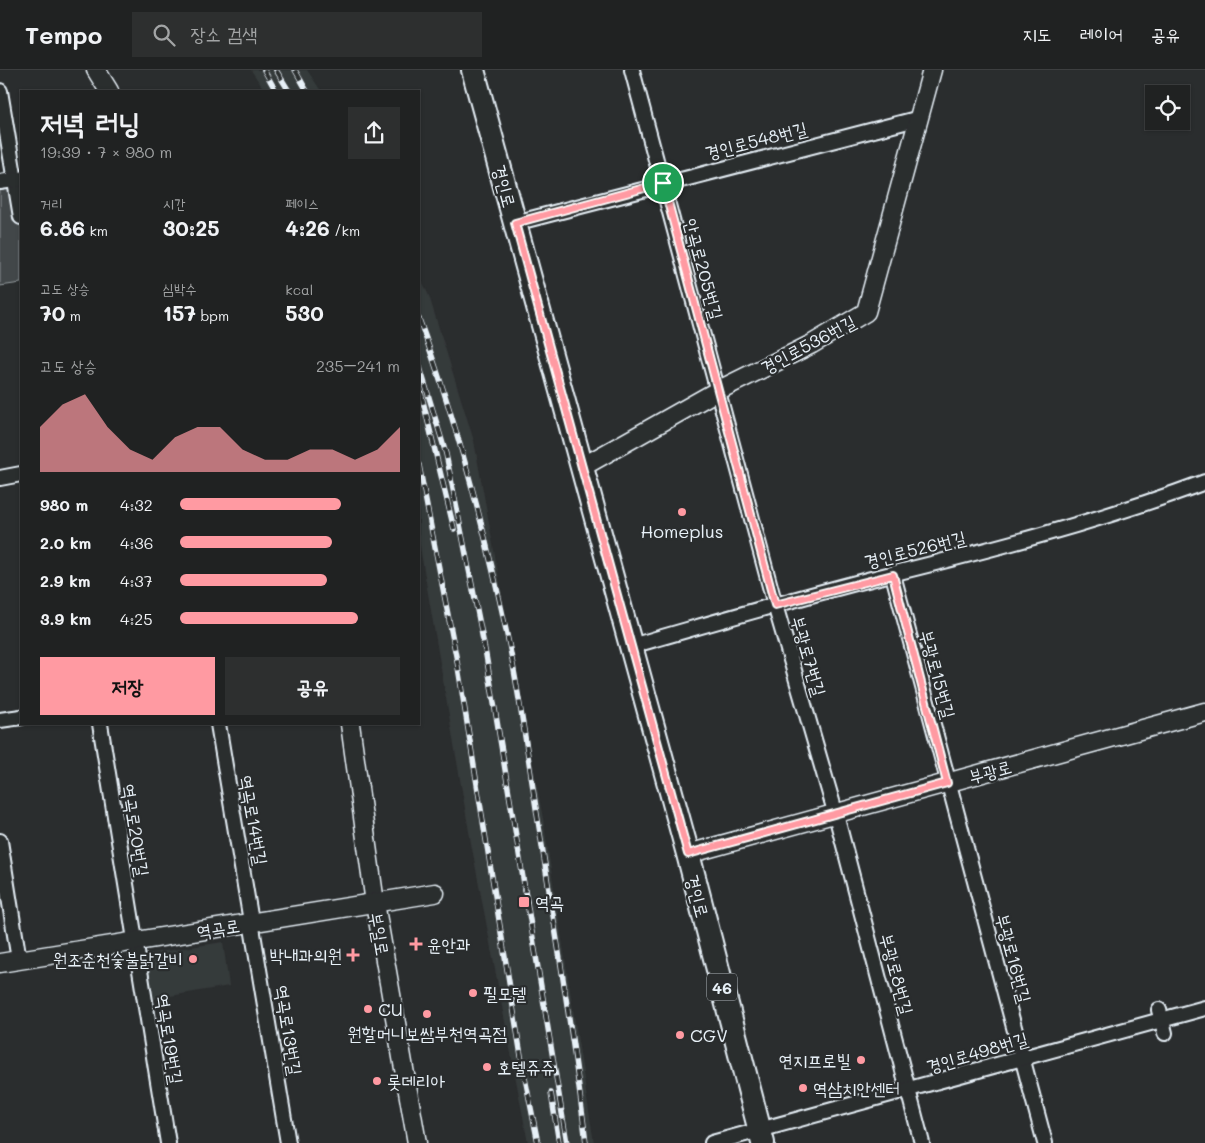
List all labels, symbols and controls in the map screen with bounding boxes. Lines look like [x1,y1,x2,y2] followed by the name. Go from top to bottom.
[132,12,482,57] search box
[25,19,102,50] text: Tempo
[150,21,178,49] icon: search
[190,21,257,46] text: 장소 검색
[1023,22,1052,46] text: 지도
[1080,22,1123,46] text: 레이어
[1151,22,1180,46] text: 공유
[1145,85,1190,130] map controls
[1145,85,1190,130] button: locate
[40,104,140,140] text: 저녁 러닝
[348,107,400,159] button: share
[702,116,810,164] street label: 경인로548번길
[40,141,172,162] text: 19:39 · 7 × 980 m
[488,162,522,210] street label: 경인로
[642,162,684,204] pin
[649,169,677,197] icon: arrive
[40,194,63,213] text: 거리
[163,194,185,213] text: 시간
[285,194,319,213] text: 페이스
[40,214,85,241] text: 6.86
[163,214,219,241] text: 30:25
[285,214,330,241] text: 4:26
[679,216,729,323] street label: 안곡로205번길
[85,221,108,240] text: km
[330,221,360,240] text: /km
[40,279,90,298] text: 고도 상승
[163,279,196,298] text: 심박수
[285,280,313,299] text: kcal
[40,299,65,326] text: 70
[163,299,196,326] text: 157
[285,299,324,326] text: 530
[65,306,81,325] text: m
[196,306,229,325] text: bpm
[756,309,860,379] street label: 경인로536번길
[40,355,97,376] text: 고도 상승
[316,355,400,376] text: 235–241 m
[40,494,88,515] text: 980 m
[120,494,153,515] text: 4:32
[676,506,688,518] marker: Homeplus
[640,519,724,543] place label: Homeplus
[862,525,969,573] street label: 경인로526번길
[40,532,91,553] text: 2.0 km
[120,532,153,553] text: 4:36
[40,570,91,591] text: 2.9 km
[120,570,153,591] text: 4:37
[40,608,91,629] text: 3.9 km
[120,608,153,629] text: 4:25
[786,613,832,699] street label: 부광로7번길
[915,627,961,722] street label: 부광로15번길
[40,657,215,715] button: 저장
[225,657,400,715] button: 공유
[966,754,1014,788] street label: 부광로
[234,773,274,867] street label: 역곡로14번길
[117,782,155,879] street label: 역곡로20번길
[681,872,715,920] street label: 경인로
[535,890,564,914] place label: 역곡
[517,895,531,909] marker: 역곡
[364,911,396,957] street label: 부일로
[991,911,1038,1006] street label: 부광로16번길
[195,913,241,943] street label: 역곡로
[875,931,920,1018] street label: 부광로8번길
[427,932,470,956] place label: 윤안과
[409,937,423,951] marker: 윤안과
[270,943,342,967] place label: 박내과의원
[53,947,183,971] place label: 원조춘천숯불닭갈비
[346,948,360,962] marker: 박내과의원
[187,953,199,965] marker: 원조춘천숯불닭갈비
[707,974,737,1000] road number: 46
[483,981,526,1005] place label: 필모텔
[270,983,308,1077] street label: 역곡로13번길
[467,987,479,999] marker: 필모텔
[151,992,189,1086] street label: 역곡로19번길
[378,997,403,1021] place label: CU
[362,1003,374,1015] marker: CU
[421,1008,433,1020] marker: 원할머니보쌈부천역곡점
[347,1021,507,1045] place label: 원할머니보쌈부천역곡점
[690,1023,728,1047] place label: CGV
[923,1026,1031,1078] street label: 경인로498번길
[674,1029,686,1041] marker: CGV
[779,1048,852,1072] place label: 연지프로빌
[855,1054,867,1066] marker: 연지프로빌
[497,1055,555,1079] place label: 호텔쥬쥬
[481,1061,493,1073] marker: 호텔쥬쥬
[387,1069,445,1093] place label: 롯데리아
[371,1075,383,1087] marker: 롯데리아
[813,1076,900,1100] place label: 역삼치안센터
[797,1082,809,1094] marker: 역삼치안센터

